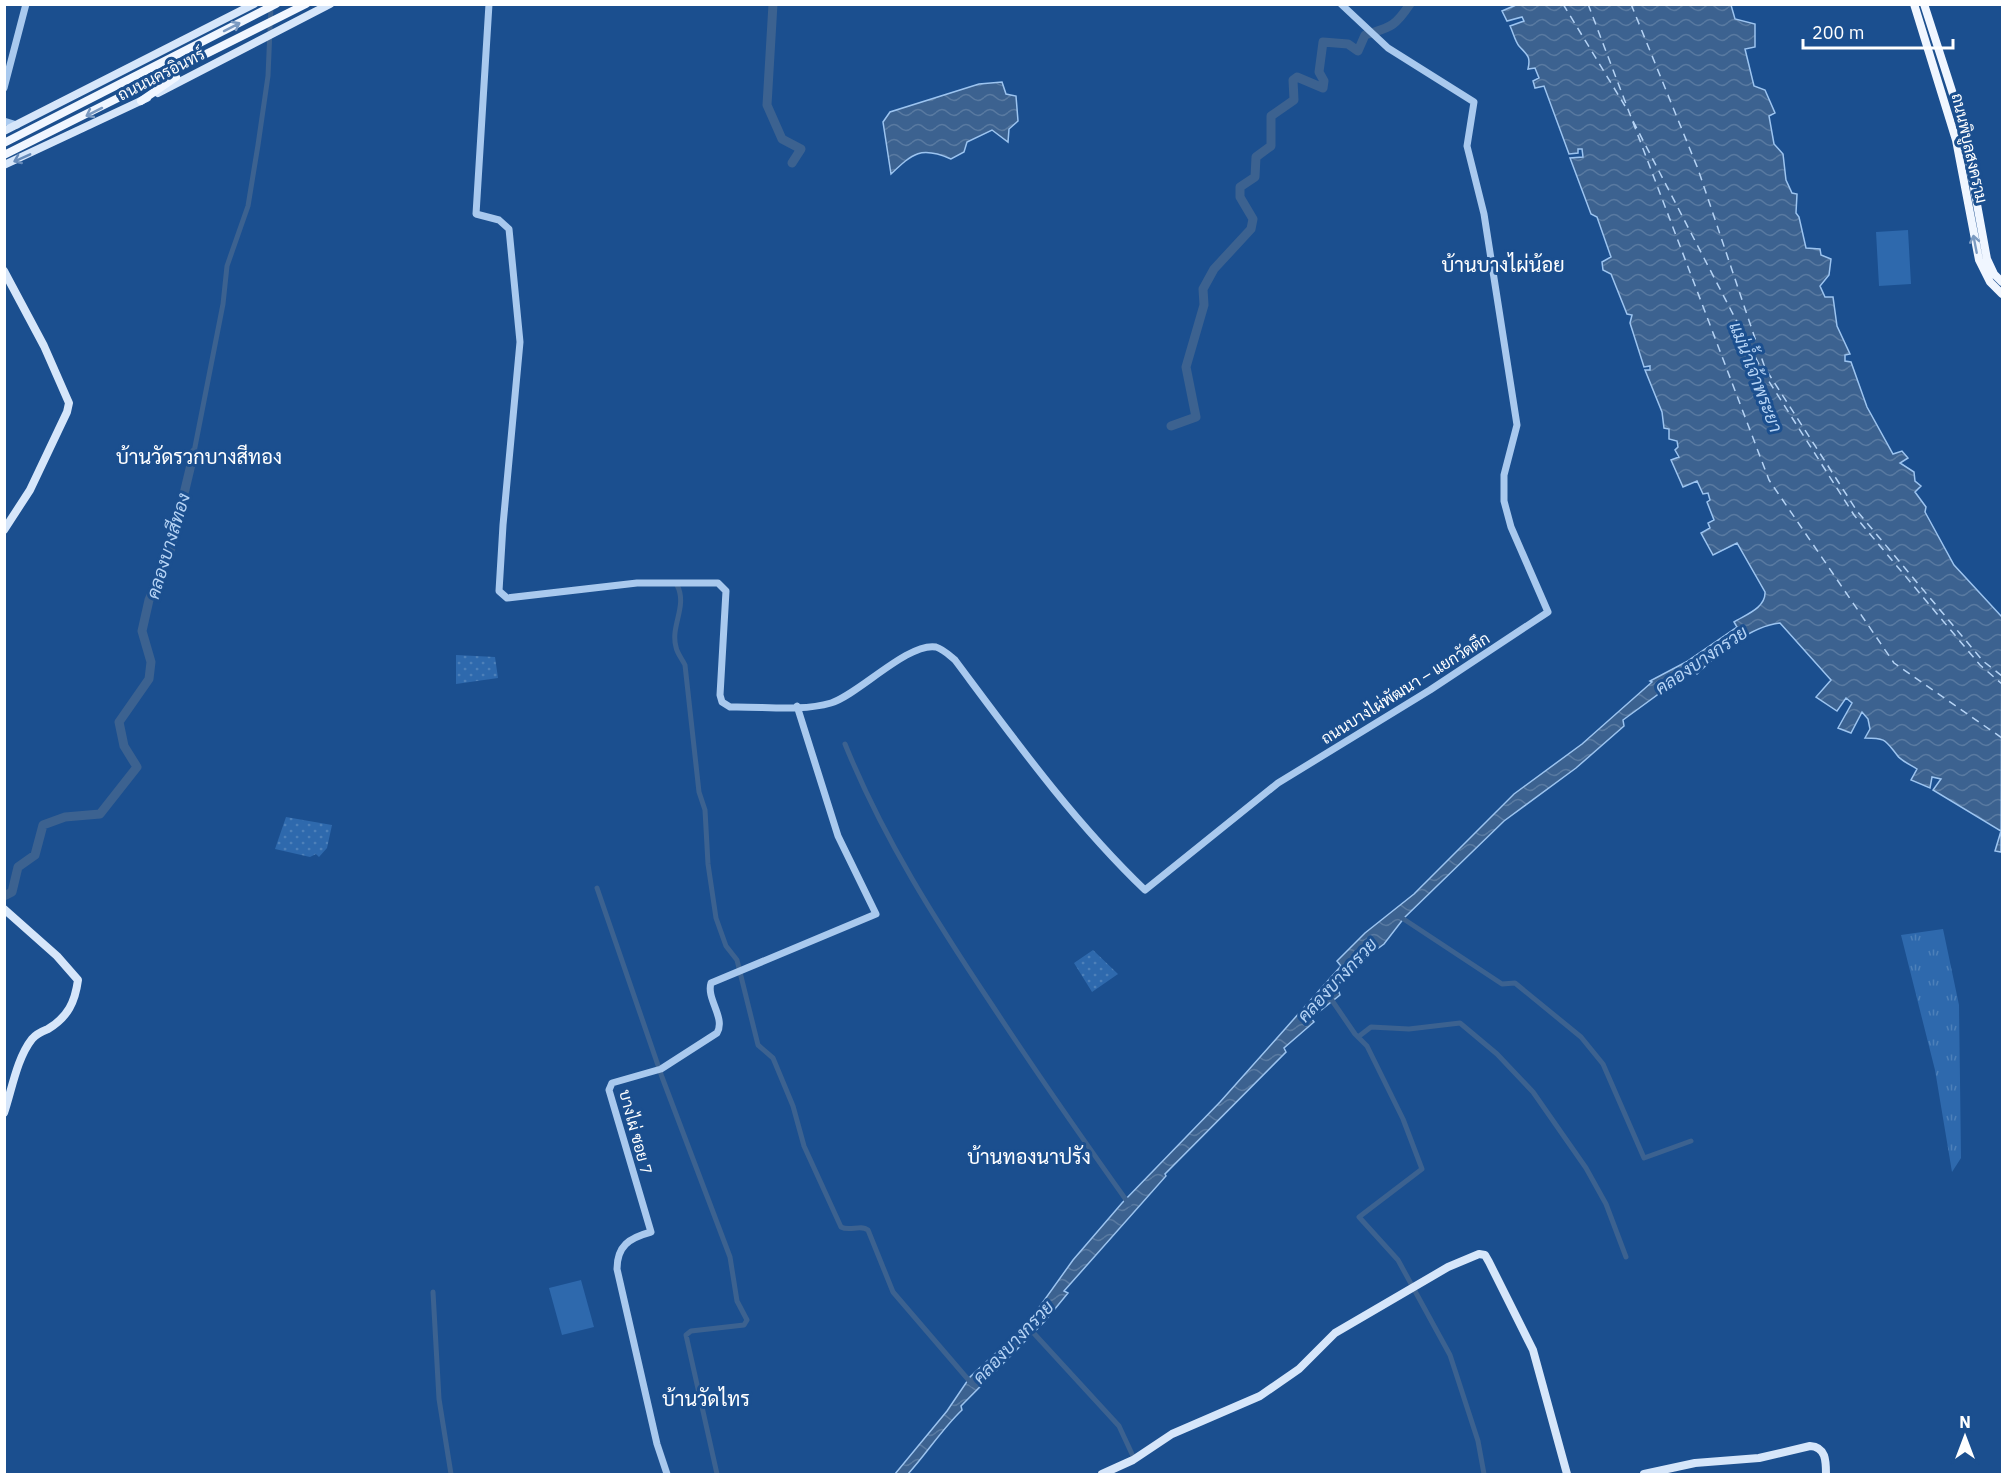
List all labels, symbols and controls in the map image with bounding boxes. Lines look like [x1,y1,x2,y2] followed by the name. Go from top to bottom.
[1803,12,1953,50] scale bar
[223,20,241,32] one-way arrow
[1812,21,1864,44] text: 200 m
[113,42,208,104] street label: ถนนนครอินทร์
[1946,91,1992,205] street label: ถนนพิบูลสงคราม
[85,107,103,118] one-way arrow
[13,153,31,164] one-way arrow
[1969,235,1980,255] one-way arrow
[1441,251,1565,278] district label: บ้านบางไผ่น้อย
[1724,317,1791,436] water label: แม่น้ำเจ้าพระยา
[116,443,282,470] district label: บ้านวัดรวกบางสีทอง
[140,490,195,602] water label: คลองบางสีทอง
[1650,621,1752,699] water label: คลองบางกรวย
[1316,627,1493,748] street label: ถนนบางไผ่พัฒนา – แยกวัดตึก
[1292,933,1382,1027] water label: คลองบางกรวย
[615,1087,658,1177] street label: บางไผ่ ซอย 7
[967,1143,1091,1170] district label: บ้านทองนาปรัง
[968,1295,1058,1389] water label: คลองบางกรวย
[662,1385,750,1412] district label: บ้านวัดไทร
[1935,1407,1995,1467] north arrow
[1959,1412,1971,1432] text: N

